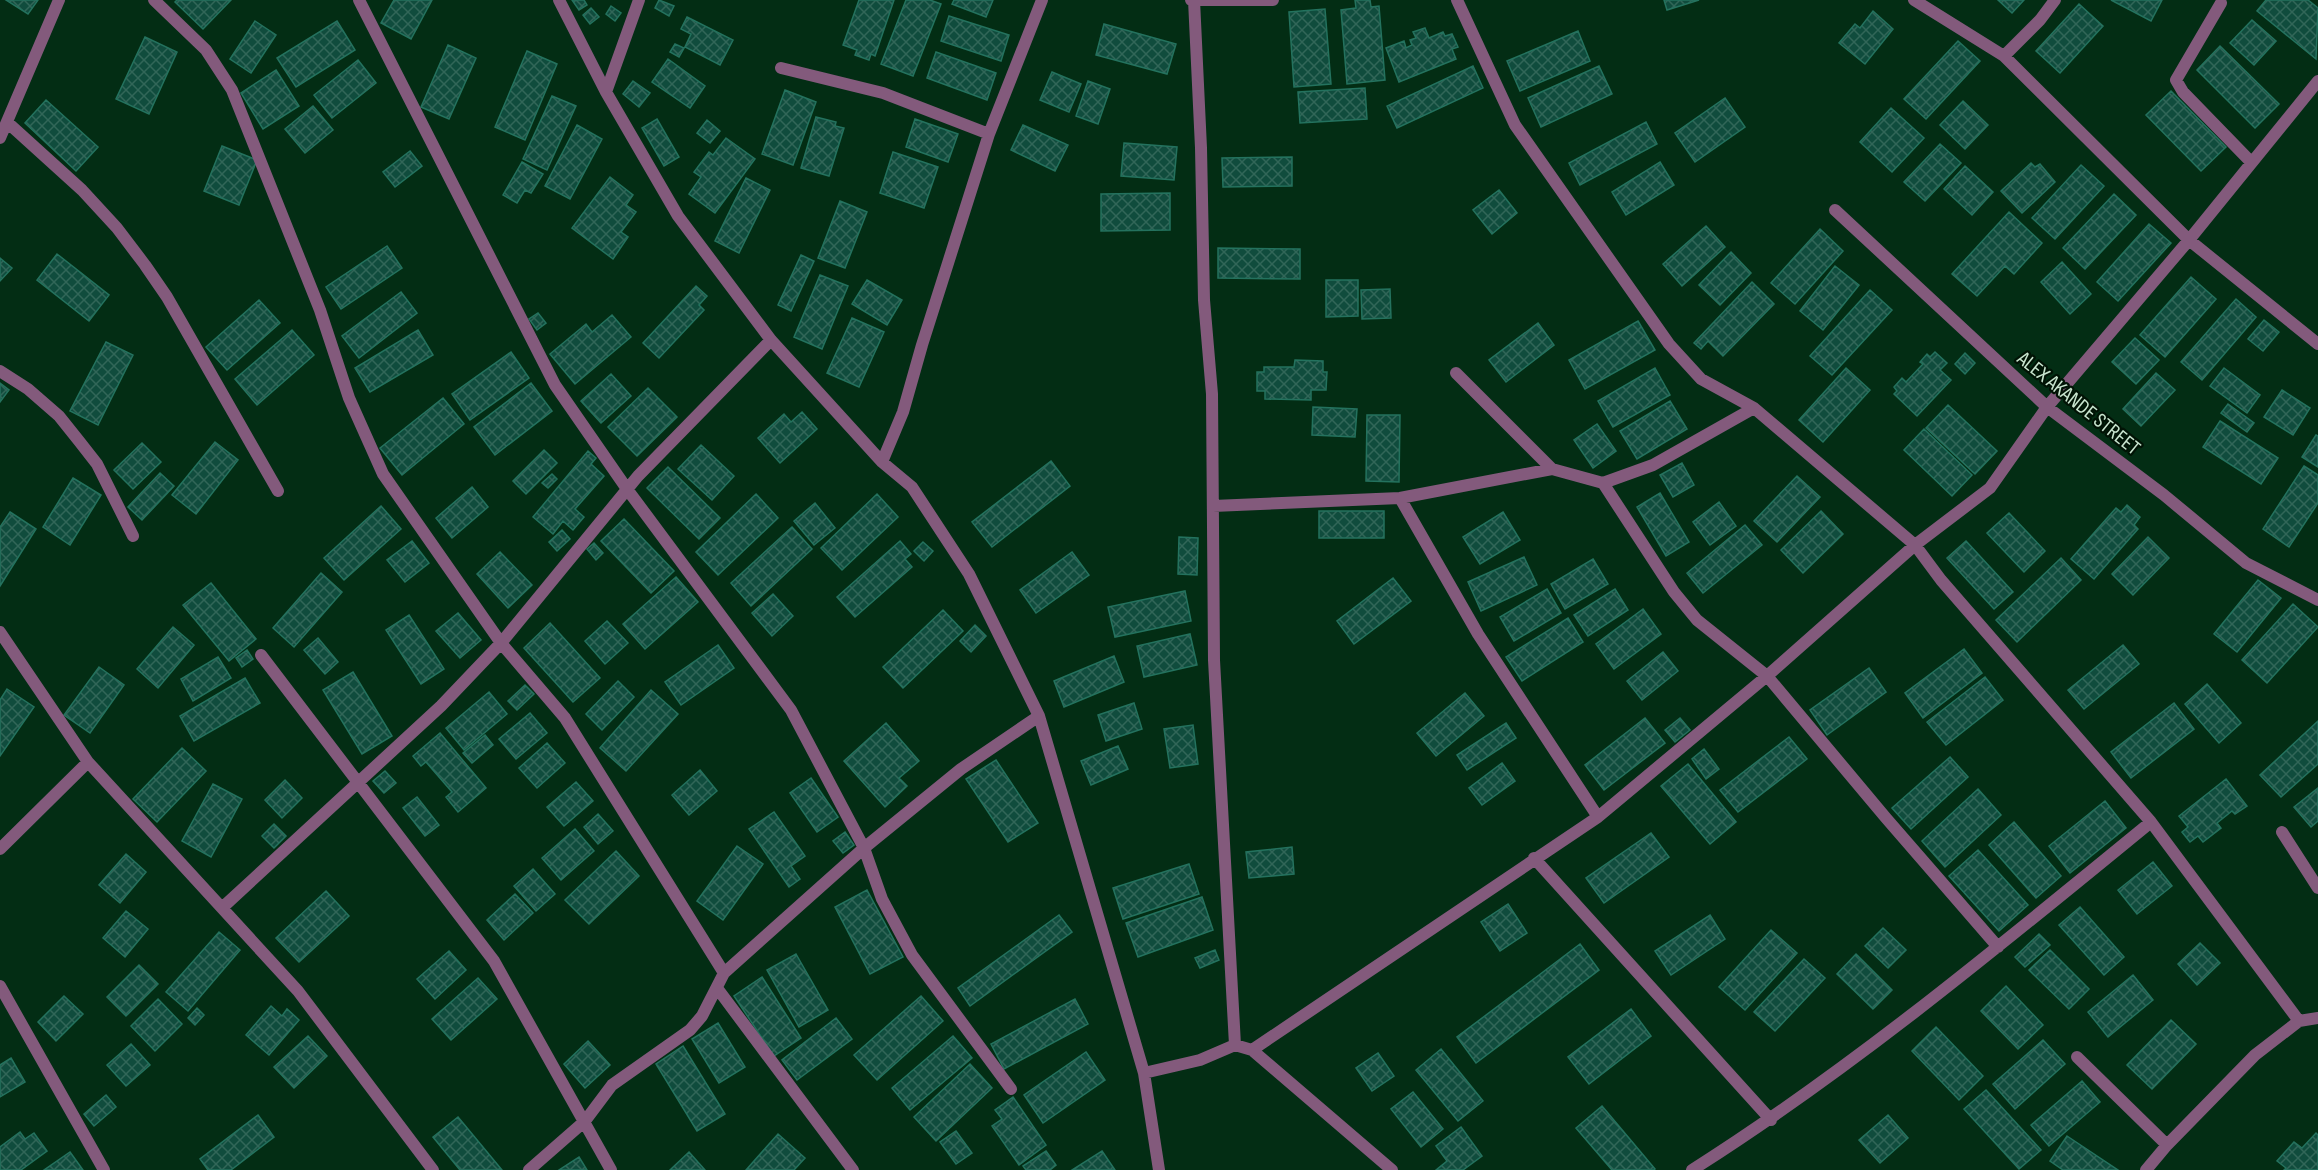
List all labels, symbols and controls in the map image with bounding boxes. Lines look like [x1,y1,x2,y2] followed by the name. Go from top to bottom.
[2011,345,2146,461] street label: ALEX AKANDE STREET

